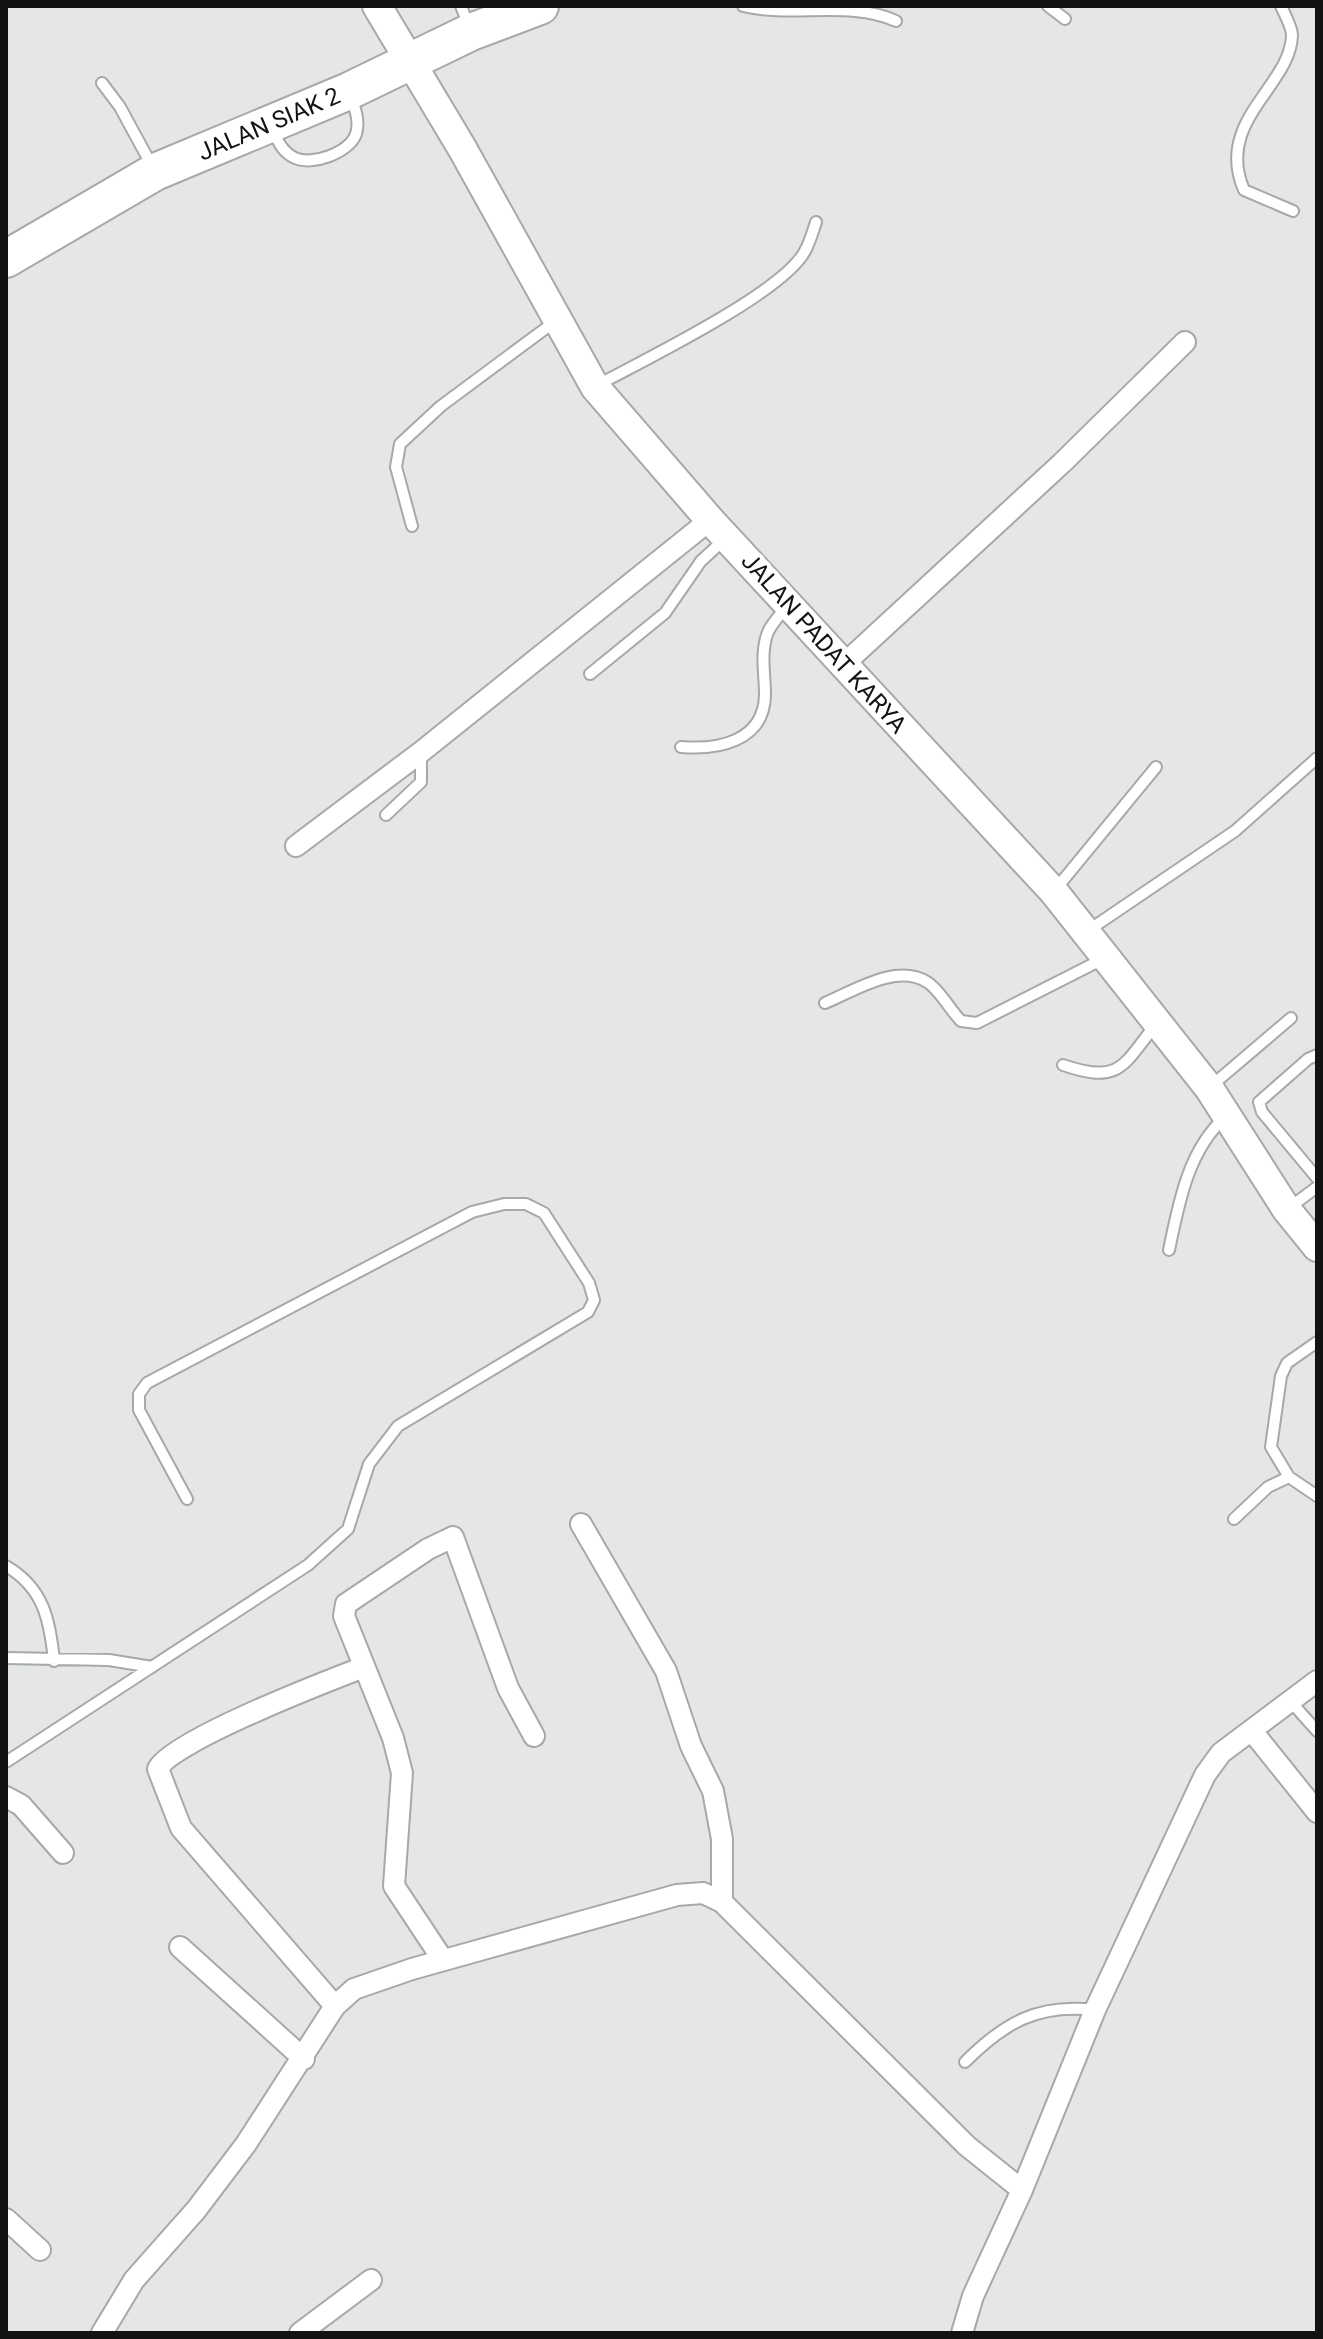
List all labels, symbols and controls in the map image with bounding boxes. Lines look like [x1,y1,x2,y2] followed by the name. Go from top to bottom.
[194,81,344,167] street label: JALAN SIAK 2
[736,547,913,739] street label: JALAN PADAT KARYA

